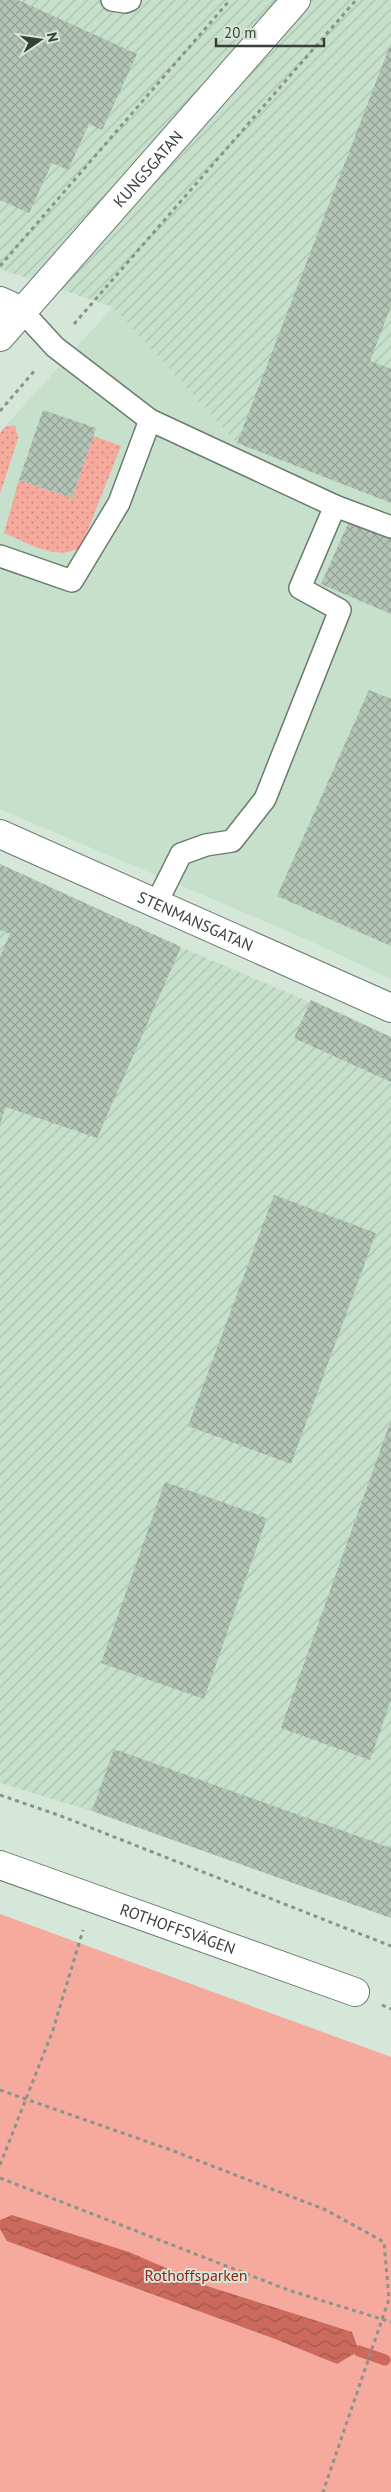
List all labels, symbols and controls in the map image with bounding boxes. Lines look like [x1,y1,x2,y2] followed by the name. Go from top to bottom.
[15,15,65,65] north arrow
[216,15,324,47] scale bar
[224,23,257,42] text: 20 m
[43,31,62,44] text: N
[109,126,187,211] street label: KUNGSGATAN
[135,887,256,955] street label: STENMANSGATAN
[118,1899,238,1958] street label: ROTHOFFSVÄGEN
[144,2265,248,2285] park label: Rothoffsparken

